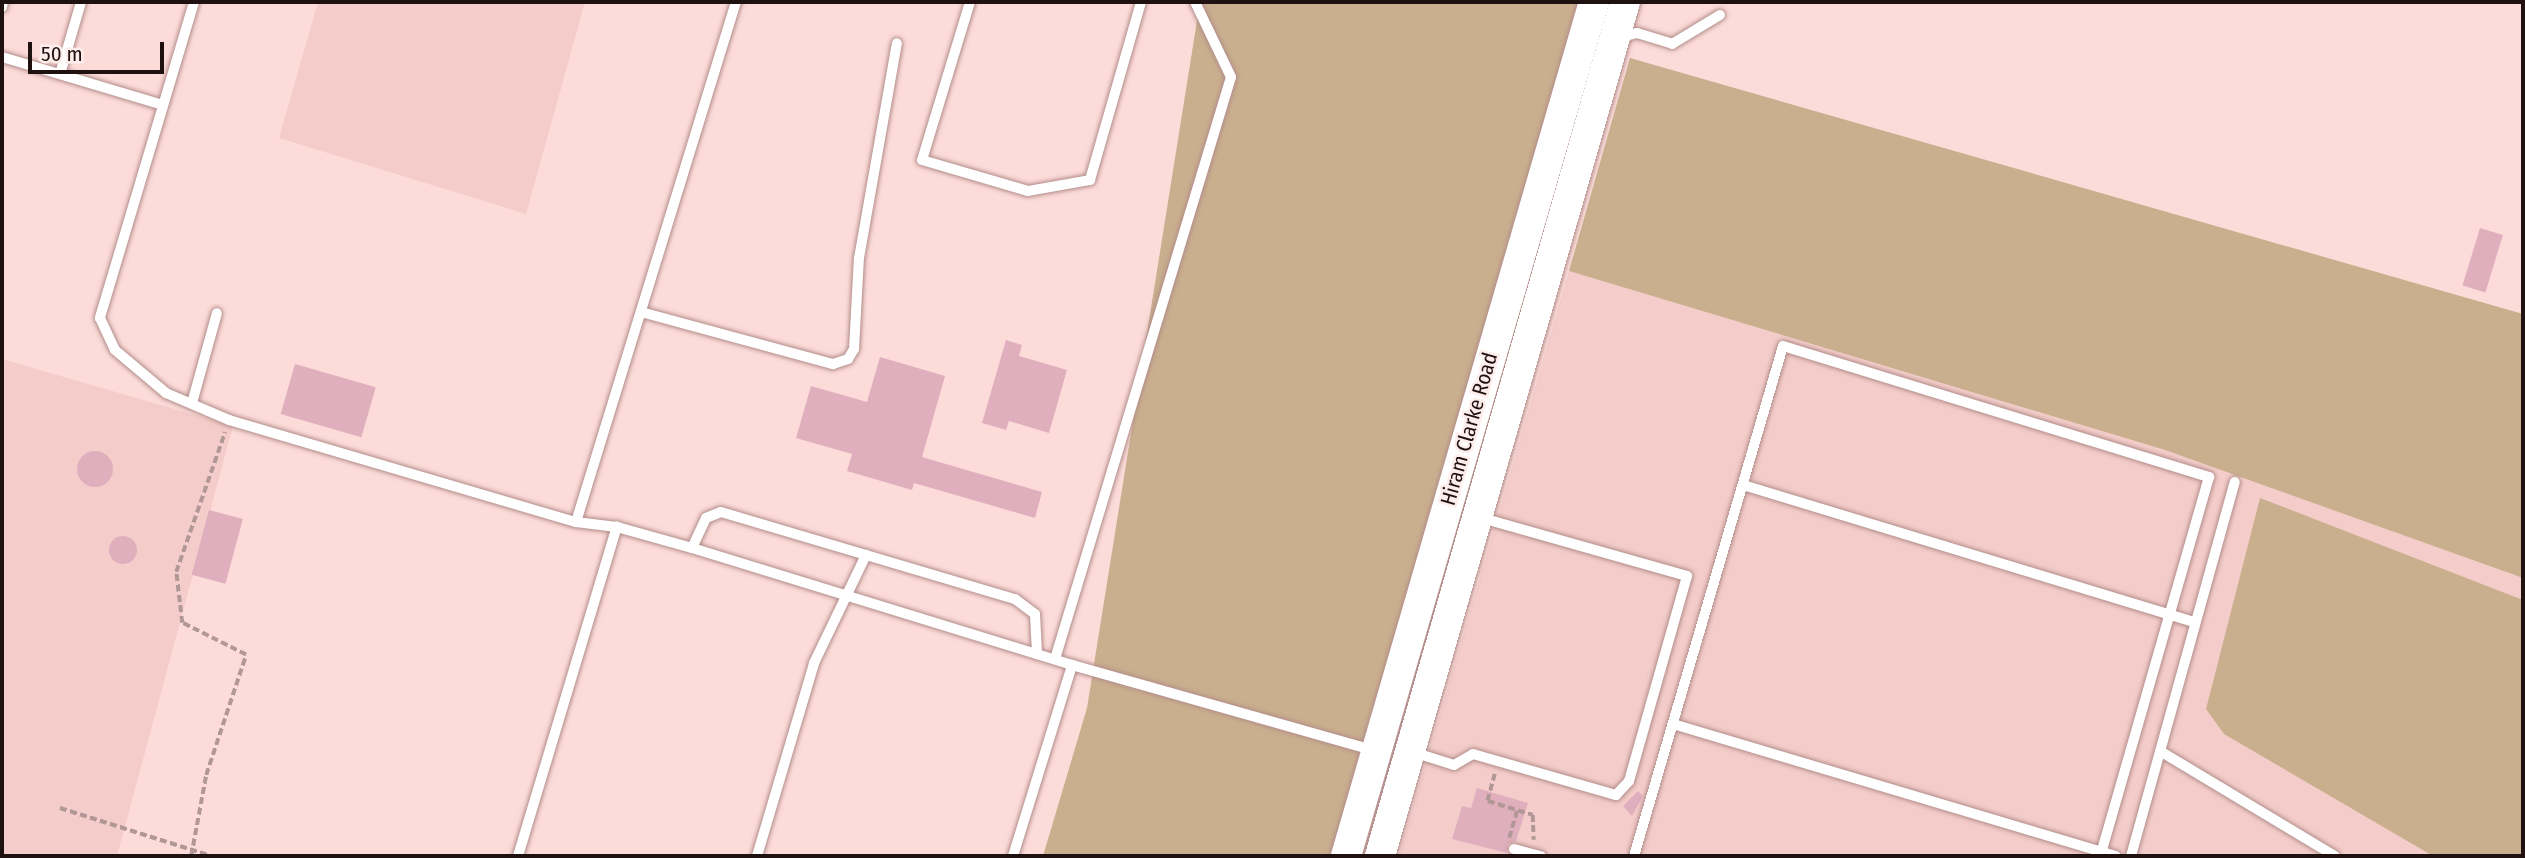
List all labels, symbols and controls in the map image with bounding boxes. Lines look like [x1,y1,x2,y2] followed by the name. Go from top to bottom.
[32,28,168,72] scale bar
[41,41,83,67] text: 50 m
[1435,350,1503,508] street label: Hiram Clarke Road

